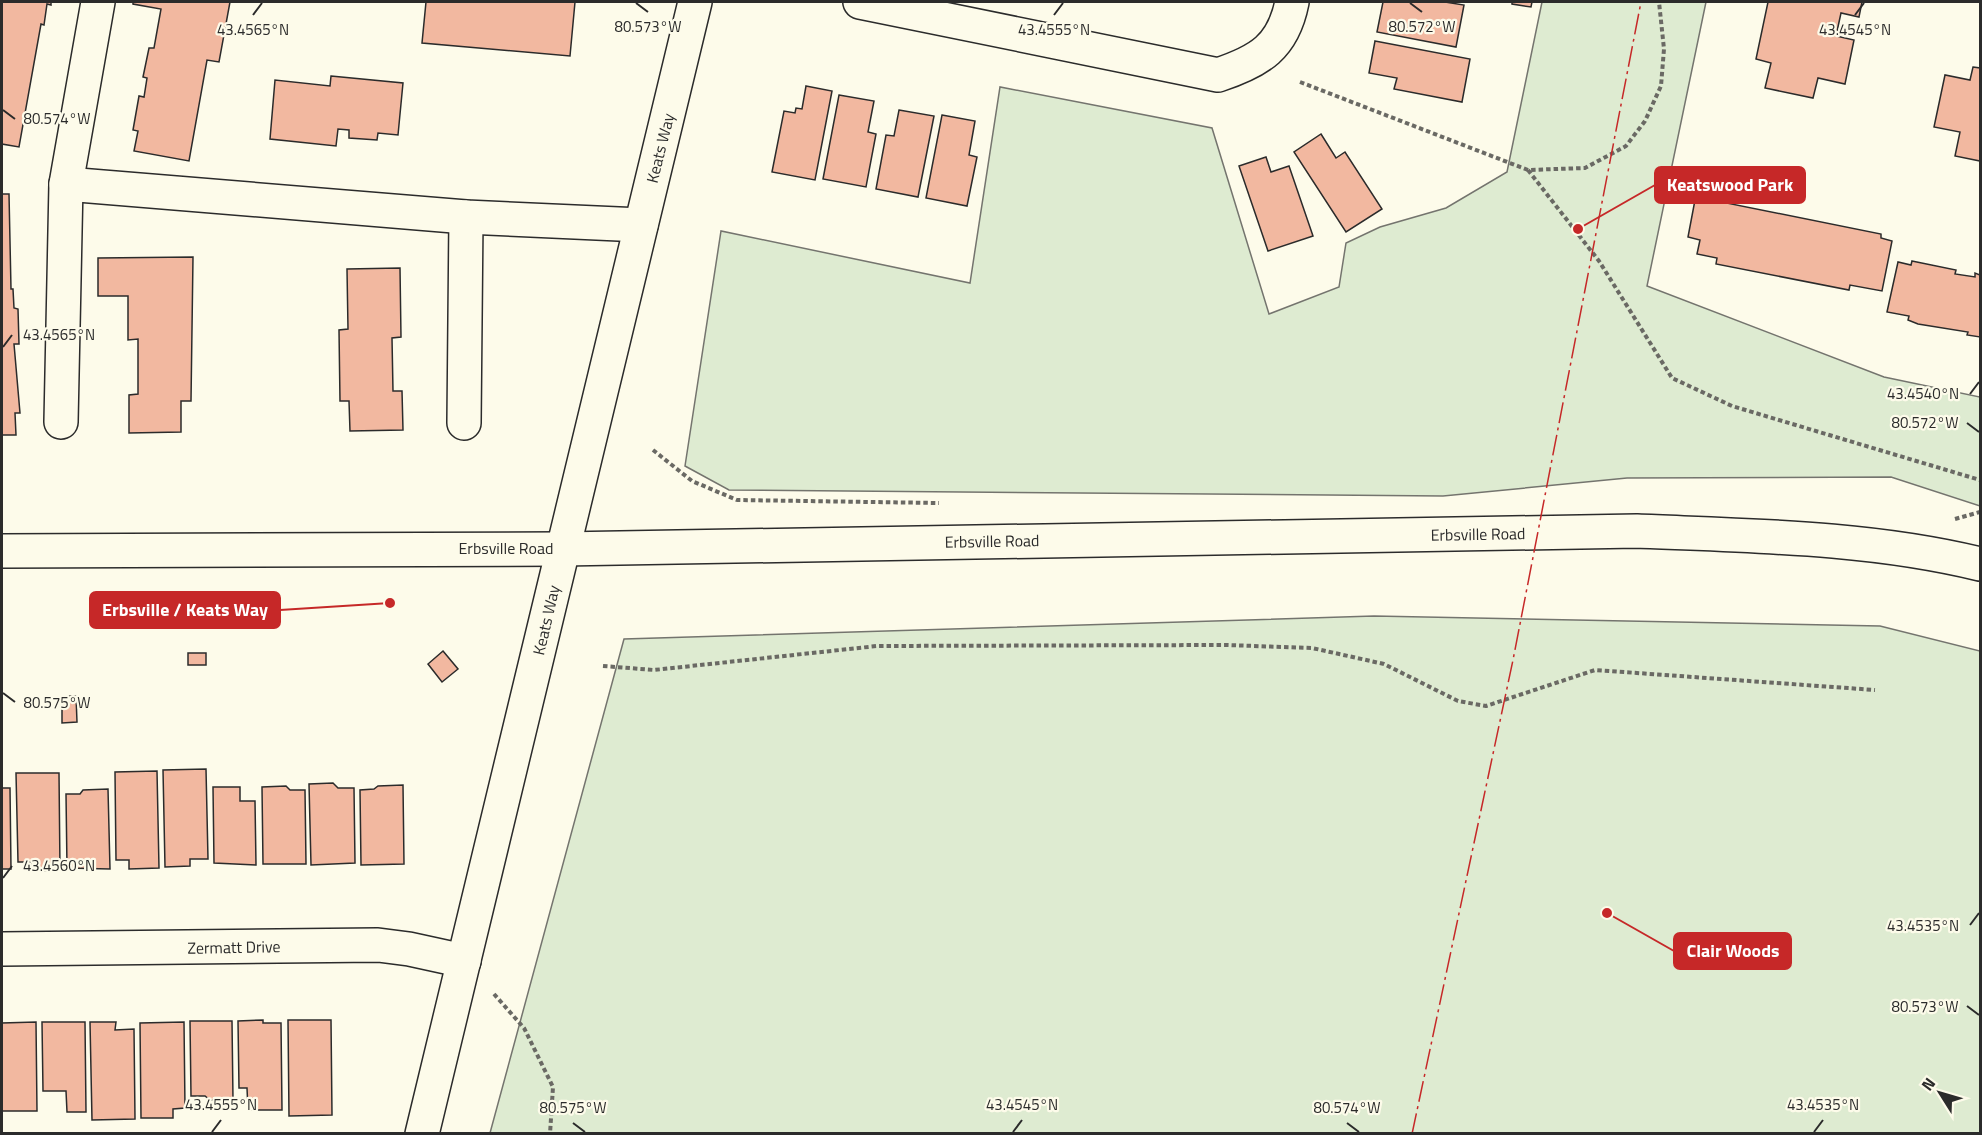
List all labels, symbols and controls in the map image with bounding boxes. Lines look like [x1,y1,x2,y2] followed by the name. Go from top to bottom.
[615,15,681,38] text: 80.573°W
[1389,15,1455,38] text: 80.572°W
[217,18,289,41] text: 43.4565°N
[1018,18,1090,41] text: 43.4555°N
[1819,18,1891,41] text: 43.4545°N
[24,107,90,130] text: 80.574°W
[640,110,680,185] street label: Keats Way
[1655,167,1805,203] callout: Keatswood Park
[1667,171,1794,198] text: Keatswood Park
[23,323,95,346] text: 43.4565°N
[1887,382,1959,405] text: 43.4540°N
[1892,411,1958,434] text: 80.572°W
[1430,521,1526,547] street label: Erbsville Road
[944,528,1040,554] street label: Erbsville Road
[459,536,553,560] street label: Erbsville Road
[526,582,566,657] street label: Keats Way
[90,592,280,628] callout: Erbsville / Keats Way
[102,596,268,623] text: Erbsville / Keats Way
[24,691,90,714] text: 80.575°W
[23,854,95,877] text: 43.4560°N
[1887,914,1959,937] text: 43.4535°N
[1674,933,1791,969] callout: Clair Woods
[187,934,281,960] street label: Zermatt Drive
[1686,937,1780,964] text: Clair Woods
[1892,995,1958,1018] text: 80.573°W
[1910,1063,1970,1123] north arrow
[1915,1072,1941,1096] text: N
[185,1093,257,1116] text: 43.4555°N
[986,1093,1058,1116] text: 43.4545°N
[1787,1093,1859,1116] text: 43.4535°N
[540,1096,606,1119] text: 80.575°W
[1314,1096,1380,1119] text: 80.574°W

